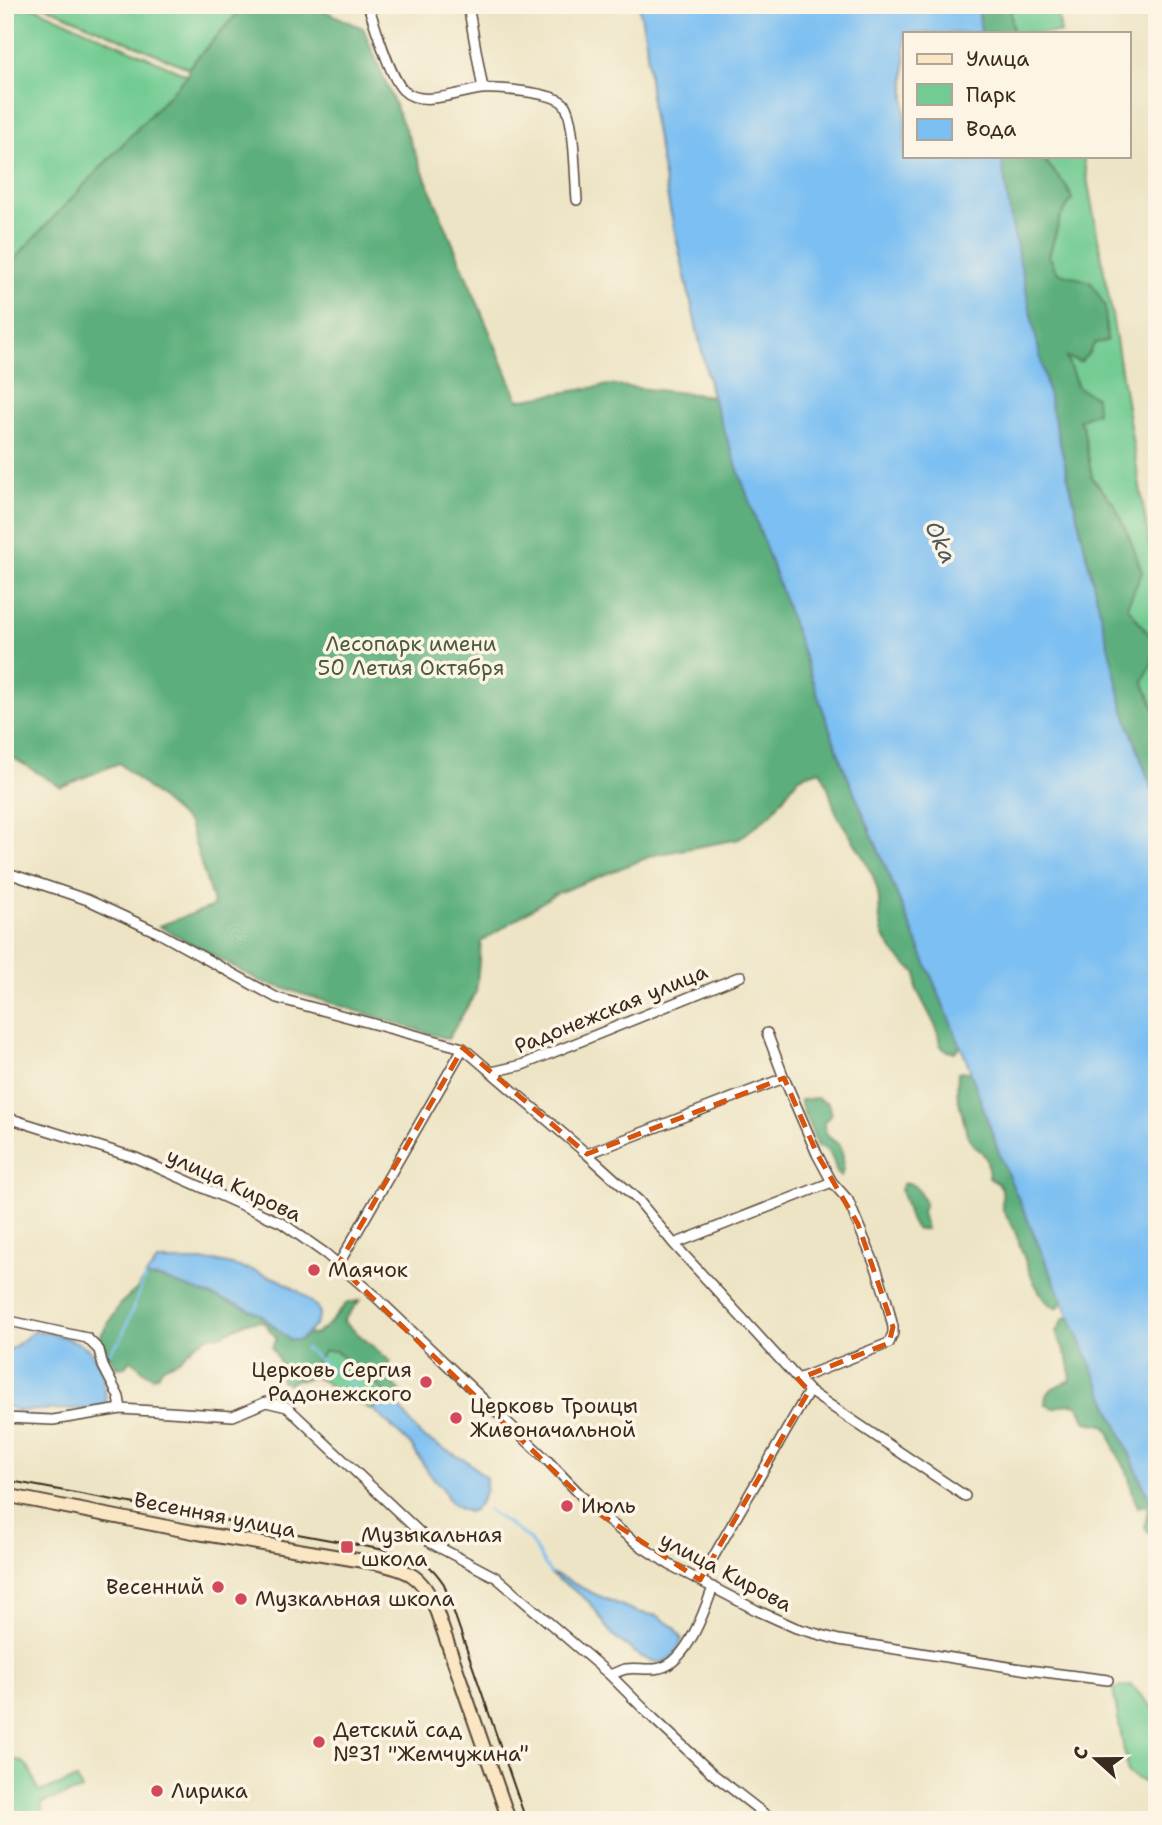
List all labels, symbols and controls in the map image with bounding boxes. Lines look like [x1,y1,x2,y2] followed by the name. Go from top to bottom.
[903,32,1130,158] legend
[966,45,1029,73] text: Улица
[966,81,1016,109] text: Парк
[966,115,1016,143] text: Вода
[918,516,964,568] water label: Oka
[318,630,504,682] park label: Лесопарк имени 50 Летия Октября
[510,957,712,1061] street label: Радонежская улица
[162,1142,306,1228] street label: улица Кирова
[328,1256,408,1284] place label: Маячок
[306,1262,322,1278] marker: Маячок
[251,1356,412,1408] place label: Церковь Сергия Радонежского
[418,1374,434,1390] marker: Церковь Сергия Радонежского
[470,1392,638,1444] place label: Церковь Троицы Живоначальной
[448,1410,464,1426] marker: Церковь Троицы Живоначальной
[132,1486,298,1544] street label: Весенняя улица
[581,1492,636,1520] place label: Июль
[559,1498,575,1514] marker: Июль
[361,1521,502,1573] place label: Музыкальная школа
[655,1525,797,1619] street label: улица Кирова
[339,1539,355,1555] marker: Музыкальная школа
[106,1573,204,1601] place label: Весенний
[210,1579,226,1595] marker: Весенний
[255,1585,455,1613] place label: Музкальная школа
[233,1591,249,1607] marker: Музкальная школа
[333,1716,529,1768] place label: Детский сад №31 "Жемчужина"
[1060,1724,1130,1794] north arrow
[311,1734,327,1750] marker: Детский сад №31 "Жемчужина"
[1067,1743,1094,1763] text: С
[171,1777,248,1805] place label: Лирика
[149,1783,165,1799] marker: Лирика

